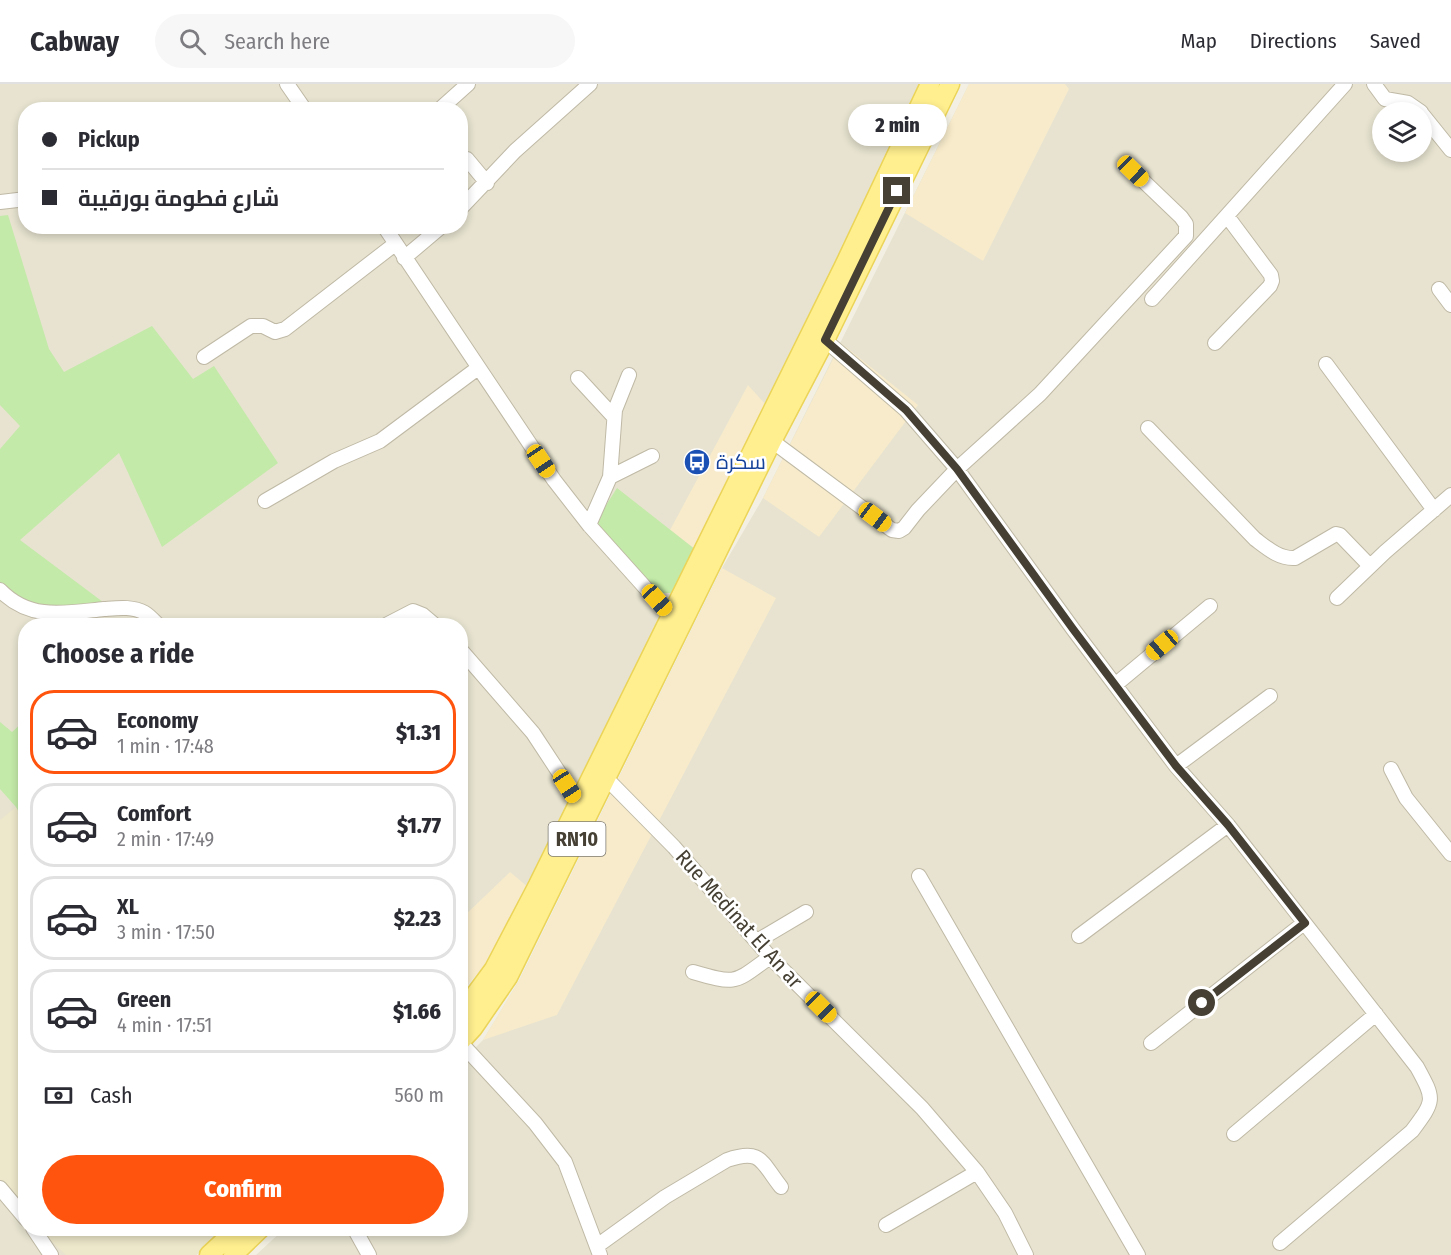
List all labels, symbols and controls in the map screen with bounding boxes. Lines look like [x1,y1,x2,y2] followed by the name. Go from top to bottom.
[155,14,575,68] search box
[30,25,119,58] text: Cabway
[176,25,209,58] icon: search
[224,28,330,55] text: Search here
[1180,28,1217,54] text: Map
[1250,28,1337,54] text: Directions
[1370,28,1421,54] text: Saved
[1372,102,1432,162] map controls
[1372,102,1432,162] button: layers
[848,104,946,146] callout: 2 min
[875,113,920,137] text: 2 min
[78,126,140,153] text: Pickup
[1114,152,1152,190] car
[883,177,910,204] route end
[78,185,279,212] text: شارع فطومة بورقيبة
[523,441,559,481] car
[682,447,712,477] bus stop icon: سكرة
[716,449,766,475] place label: سكرة
[855,499,895,535] car
[638,581,676,619] car
[1142,627,1182,663] car
[42,638,194,670] text: Choose a ride
[45,705,99,759] icon: car
[117,707,198,734] text: Economy
[396,719,441,746] text: $1.31
[117,734,214,758] text: 1 min · 17:48
[550,766,584,806] car
[45,798,99,852] icon: car
[117,800,191,827] text: Comfort
[397,812,441,839] text: $1.77
[548,822,606,856] road number: RN10
[117,827,214,851] text: 2 min · 17:49
[670,844,809,994] street label: Rue Medinat El An ar
[45,891,99,945] icon: car
[117,893,139,920] text: XL
[394,905,441,932] text: $2.23
[117,920,215,944] text: 3 min · 17:50
[45,984,99,1038] icon: car
[117,986,171,1013] text: Green
[802,988,840,1026] car
[1188,989,1215,1016] route start
[393,998,441,1025] text: $1.66
[117,1013,212,1037] text: 4 min · 17:51
[42,1079,75,1112] icon: cash
[90,1082,133,1109] text: Cash
[394,1083,444,1107] text: 560 m
[42,1155,444,1224] button: Confirm

